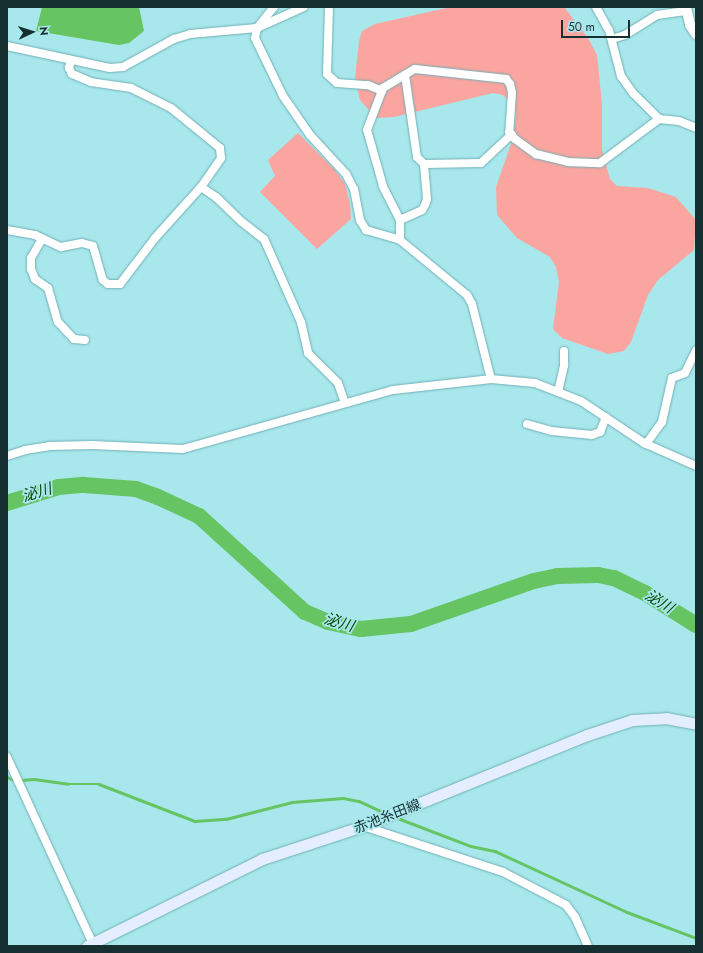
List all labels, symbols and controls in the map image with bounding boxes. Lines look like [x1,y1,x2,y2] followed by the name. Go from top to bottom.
[12,12,52,52] north arrow
[563,12,632,38] scale bar
[568,18,595,36] text: 50 m
[36,26,52,36] text: N
[20,480,54,506] water label: 泌川
[642,587,676,617] water label: 泌川
[322,610,356,636] water label: 泌川
[351,796,423,836] street label: 赤池糸田線

